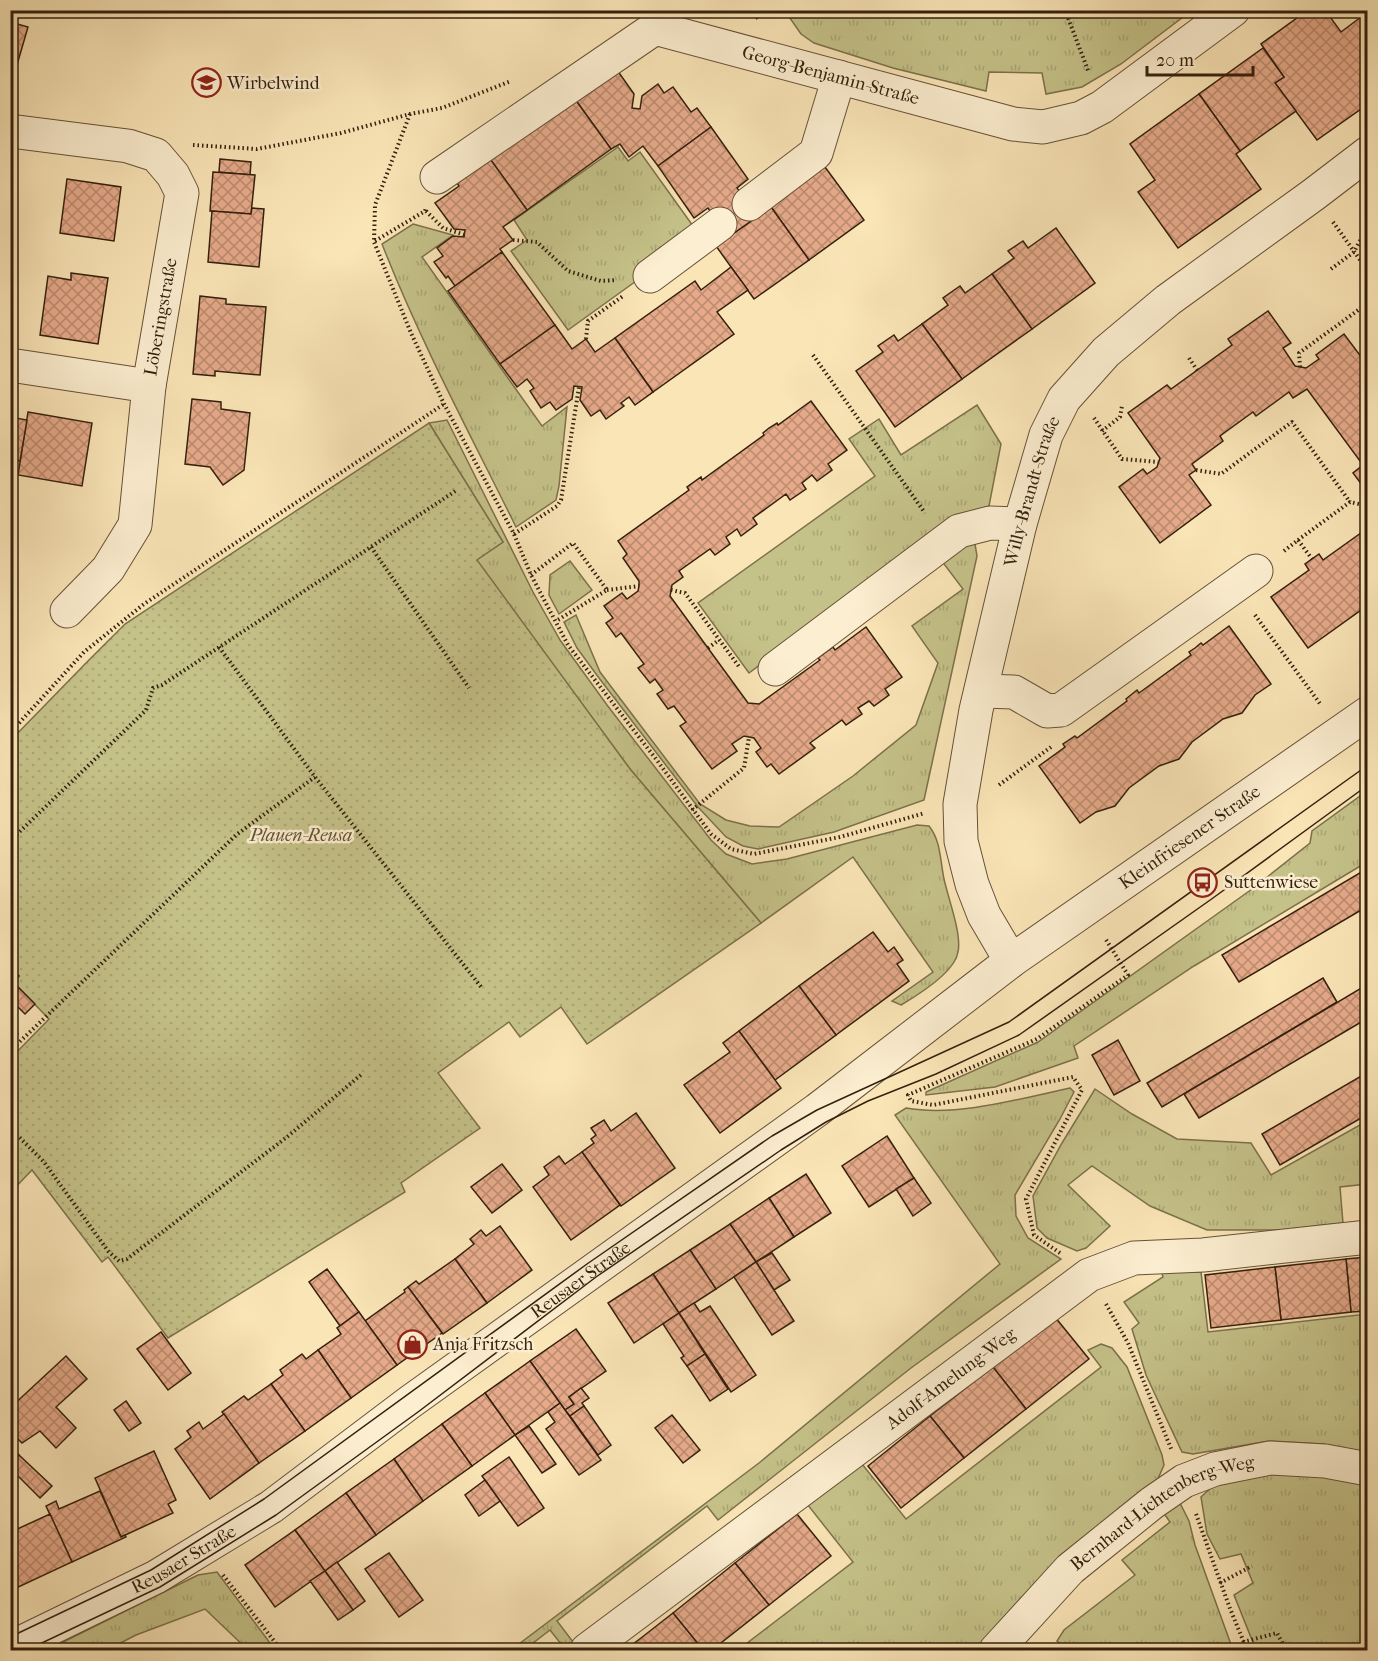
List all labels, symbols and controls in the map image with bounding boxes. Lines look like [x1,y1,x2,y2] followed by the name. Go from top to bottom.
[1147,39,1254,77] scale bar
[740,41,922,109] street label: Georg-Benjamin-Straße
[1156,50,1194,71] text: 20 m
[190,67,222,99] school or university icon: Wirbelwind
[226,73,320,94] place label: Wirbelwind
[140,256,182,378] street label: Löberingstraße
[1000,412,1064,570] street label: Willy-Brandt-Straße
[1115,781,1264,893] street label: Kleinfriesener Straße
[249,825,352,846] park label: Plauen-Reusa
[1187,866,1219,898] bus stop icon: Suttenwiese
[1224,872,1318,893] place label: Suttenwiese
[527,1237,635,1323] street label: Reusaer Straße
[881,1323,1020,1434] street label: Adolf-Amelung-Weg
[396,1328,428,1360] shop icon: Anja Fritzsch
[432,1334,533,1355] place label: Anja Fritzsch
[1066,1451,1257,1575] street label: Bernhard-Lichtenberg-Weg
[128,1520,240,1598] street label: Reusaer Straße

